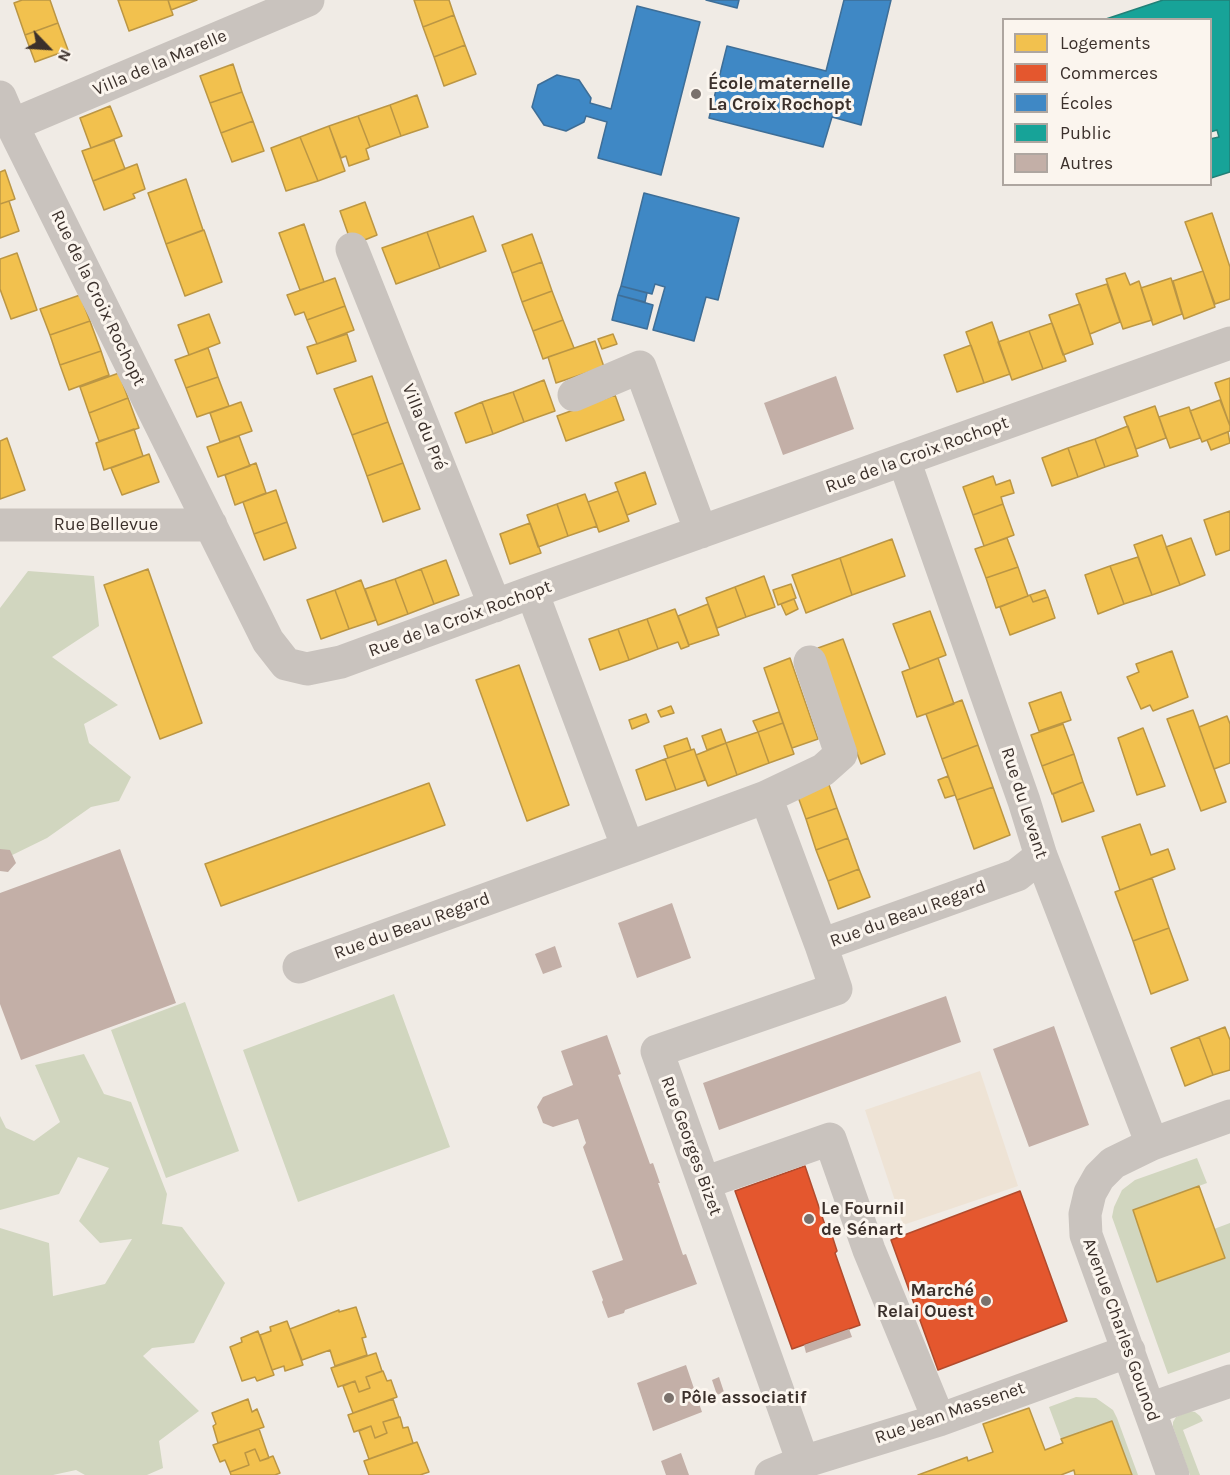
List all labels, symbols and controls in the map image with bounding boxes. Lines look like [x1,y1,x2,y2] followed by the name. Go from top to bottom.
[18,18,78,78] north arrow
[1002,18,1212,186] legend
[90,25,230,101] street label: Villa de la Marelle
[1060,32,1151,54] text: Logements
[54,47,76,65] text: N
[1060,62,1158,84] text: Commerces
[708,73,852,116] place label: École maternelle La Croix Rochopt
[689,87,703,101] marker: École maternelle La Croix Rochopt
[1060,92,1113,114] text: Écoles
[1060,122,1111,144] text: Public
[1060,152,1113,174] text: Autres
[46,206,150,390] street label: Rue de la Croix Rochopt
[397,381,451,473] street label: Villa du Pré
[823,412,1011,498] street label: Rue de la Croix Rochopt
[54,514,158,536] street label: Rue Bellevue
[366,576,554,662] street label: Rue de la Croix Rochopt
[996,745,1052,861] street label: Rue du Levant
[827,876,989,952] street label: Rue du Beau Regard
[331,888,493,964] street label: Rue du Beau Regard
[656,1073,726,1219] street label: Rue Georges Bizet
[821,1198,904,1240] place label: Le Fournil de Sénart
[802,1212,816,1226] marker: Le Fournil de Sénart
[1078,1235,1164,1425] street label: Avenue Charles Gounod
[877,1280,974,1322] place label: Marché Relai Ouest
[979,1294,993,1308] marker: Marché Relai Ouest
[872,1377,1028,1449] street label: Rue Jean Massenet
[681,1387,807,1409] place label: Pôle associatif
[662,1391,676,1405] marker: Pôle associatif

